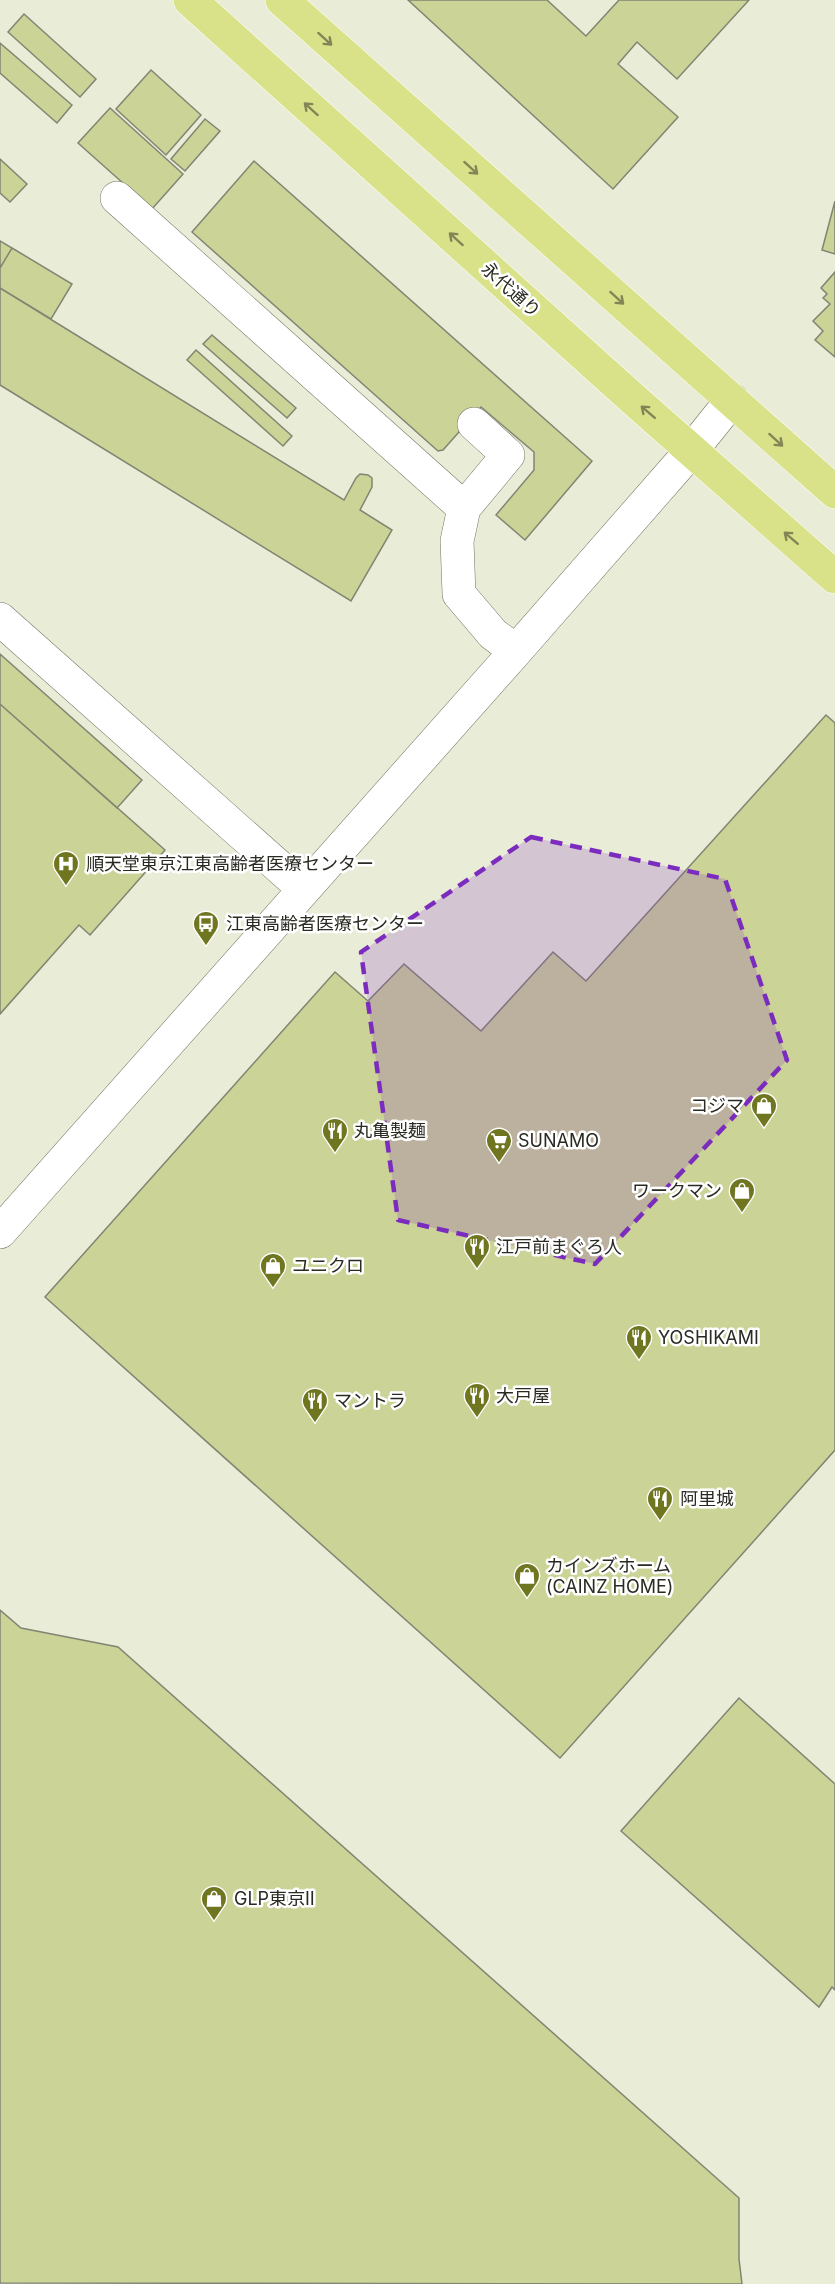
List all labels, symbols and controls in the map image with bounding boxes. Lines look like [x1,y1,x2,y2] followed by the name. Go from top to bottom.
[317,32,332,46] one-way arrow
[304,102,319,116] one-way arrow
[463,161,478,175] one-way arrow
[449,232,464,246] one-way arrow
[478,258,545,322] street label: 永代通り
[609,291,624,305] one-way arrow
[640,405,655,419] one-way arrow
[768,433,783,447] one-way arrow
[784,531,799,545] one-way arrow
[51,849,81,887] hospital icon: 順天堂東京江東高齢者医療センター
[86,853,374,874] place label: 順天堂東京江東高齢者医療センター
[191,909,221,947] bus stop icon: 江東高齢者医療センター
[226,913,424,934] place label: 江東高齢者医療センター
[749,1091,779,1129] shop icon: コジマ
[690,1095,744,1116] place label: コジマ
[320,1116,350,1154] restaurant icon: 丸亀製麺
[354,1120,426,1141] place label: 丸亀製麺
[484,1126,514,1164] supermarket icon: SUNAMO
[518,1130,599,1151] place label: SUNAMO
[727,1176,757,1214] shop icon: ワークマン
[632,1180,722,1201] place label: ワークマン
[462,1232,492,1270] restaurant icon: 江戸前まぐろ人
[496,1236,622,1257] place label: 江戸前まぐろ人
[258,1251,288,1289] shop icon: ユニクロ
[292,1255,364,1276] place label: ユニクロ
[624,1323,654,1361] restaurant icon: YOSHIKAMI
[658,1327,759,1348] place label: YOSHIKAMI
[462,1381,492,1419] restaurant icon: 大戸屋
[496,1385,550,1406] place label: 大戸屋
[300,1386,330,1424] restaurant icon: マントラ
[334,1390,406,1411] place label: マントラ
[645,1484,675,1522] restaurant icon: 阿里城
[680,1488,734,1509] place label: 阿里城
[546,1555,673,1597] place label: カインズホーム (CAINZ HOME)
[512,1561,542,1599] shop icon: カインズホーム (CAINZ HOME)
[199,1884,229,1922] shop icon: GLP東京Ⅱ
[234,1888,315,1909] place label: GLP東京Ⅱ

